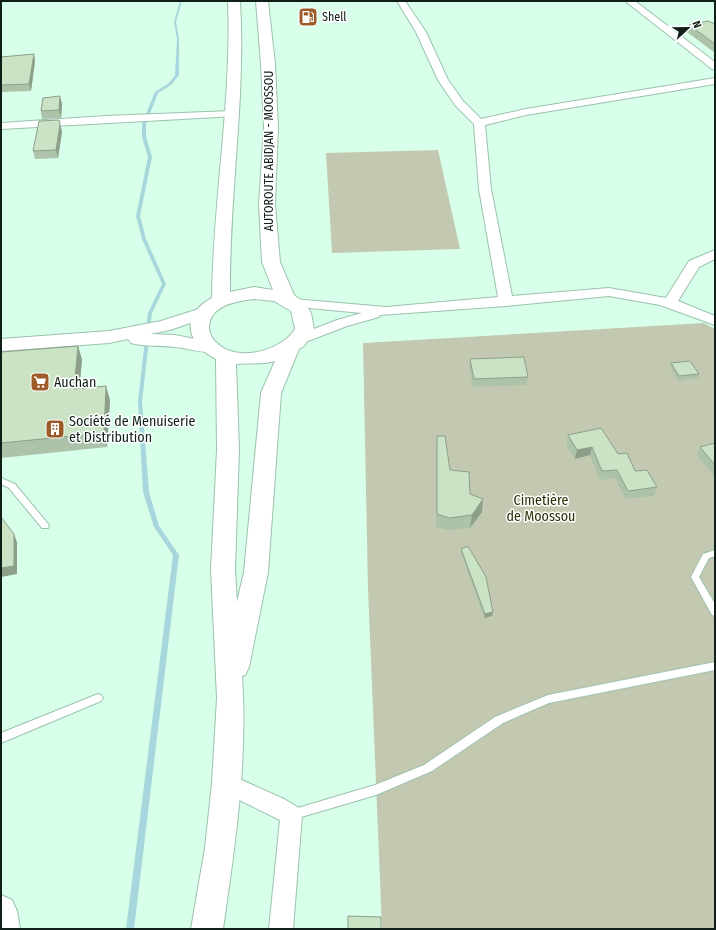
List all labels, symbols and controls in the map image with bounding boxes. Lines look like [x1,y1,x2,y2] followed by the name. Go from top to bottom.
[297,6,319,28] fuel station icon: Shell
[668,8,708,48] north arrow
[322,10,347,24] place label: Shell
[690,19,704,30] text: N
[262,71,276,231] street label: AUTOROUTE ABIDJAN - MOOSSOU
[29,371,51,393] supermarket icon: Auchan
[54,374,96,391] place label: Auchan
[69,413,195,446] place label: Société de Menuiserie et Distribution
[44,418,66,440] building icon: Société de Menuiserie et Distribution
[507,492,575,525] park label: Cimetière de Moossou

